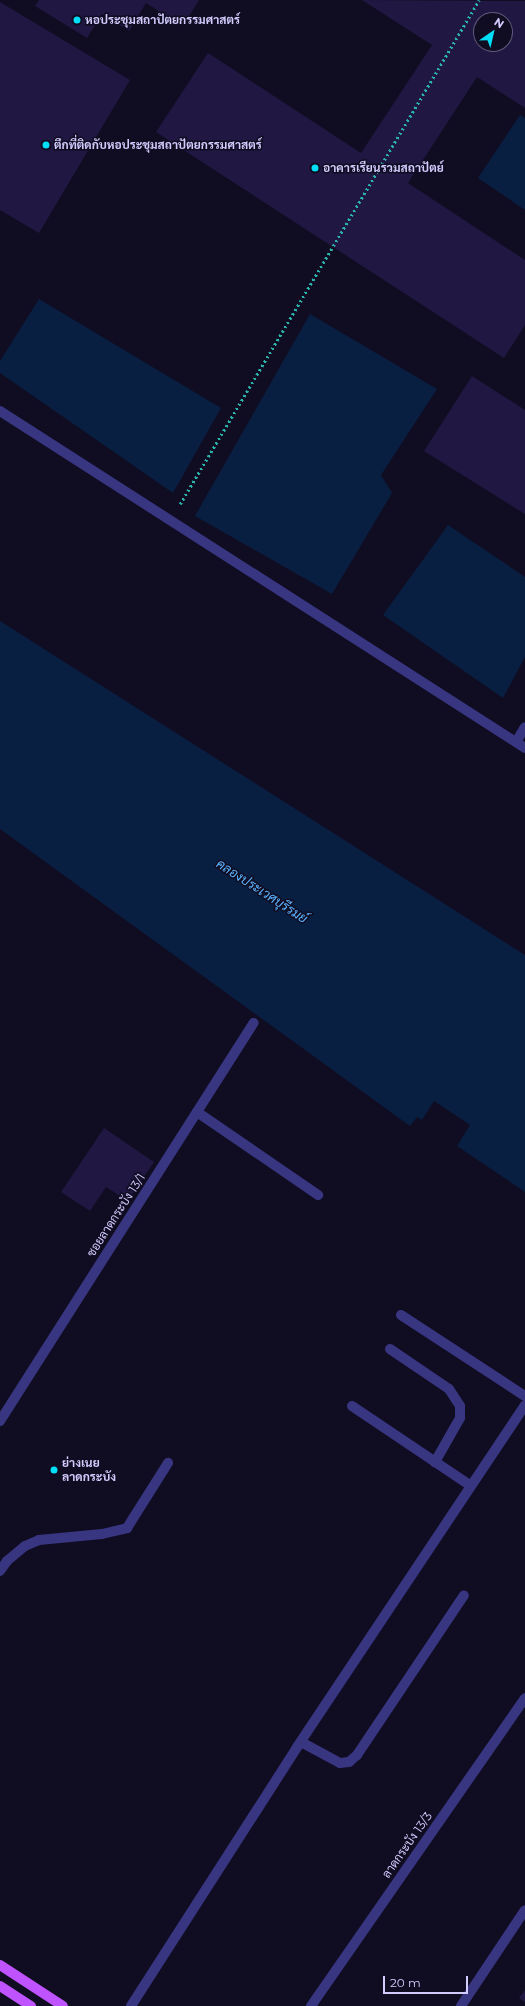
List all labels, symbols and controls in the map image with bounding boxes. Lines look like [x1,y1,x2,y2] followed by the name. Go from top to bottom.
[473,12,513,52] north arrow
[85,13,240,27] place label: หอประชุมสถาปัตยกรรมศาสตร์
[72,15,82,25] marker: หอประชุมสถาปัตยกรรมศาสตร์
[492,15,507,31] text: N
[54,138,262,152] place label: ตึกที่ติดกับหอประชุมสถาปัตยกรรมศาสตร์
[41,140,51,150] marker: ตึกที่ติดกับหอประชุมสถาปัตยกรรมศาสตร์
[323,161,444,175] place label: อาคารเรียนรวมสถาปัตย์
[310,163,320,173] marker: อาคารเรียนรวมสถาปัตย์
[213,856,311,926] water label: คลองประเวศบุรีรมย์
[84,1171,148,1259] street label: ซอยลาดกระบัง 13/1
[62,1456,116,1484] place label: ย่างเนย ลาดกระบัง
[49,1465,59,1475] marker: ย่างเนย ลาดกระบัง
[379,1809,435,1881] street label: ลาดกระบัง 13/3
[385,1968,470,1994] scale bar
[390,1975,421,1990] text: 20 m

